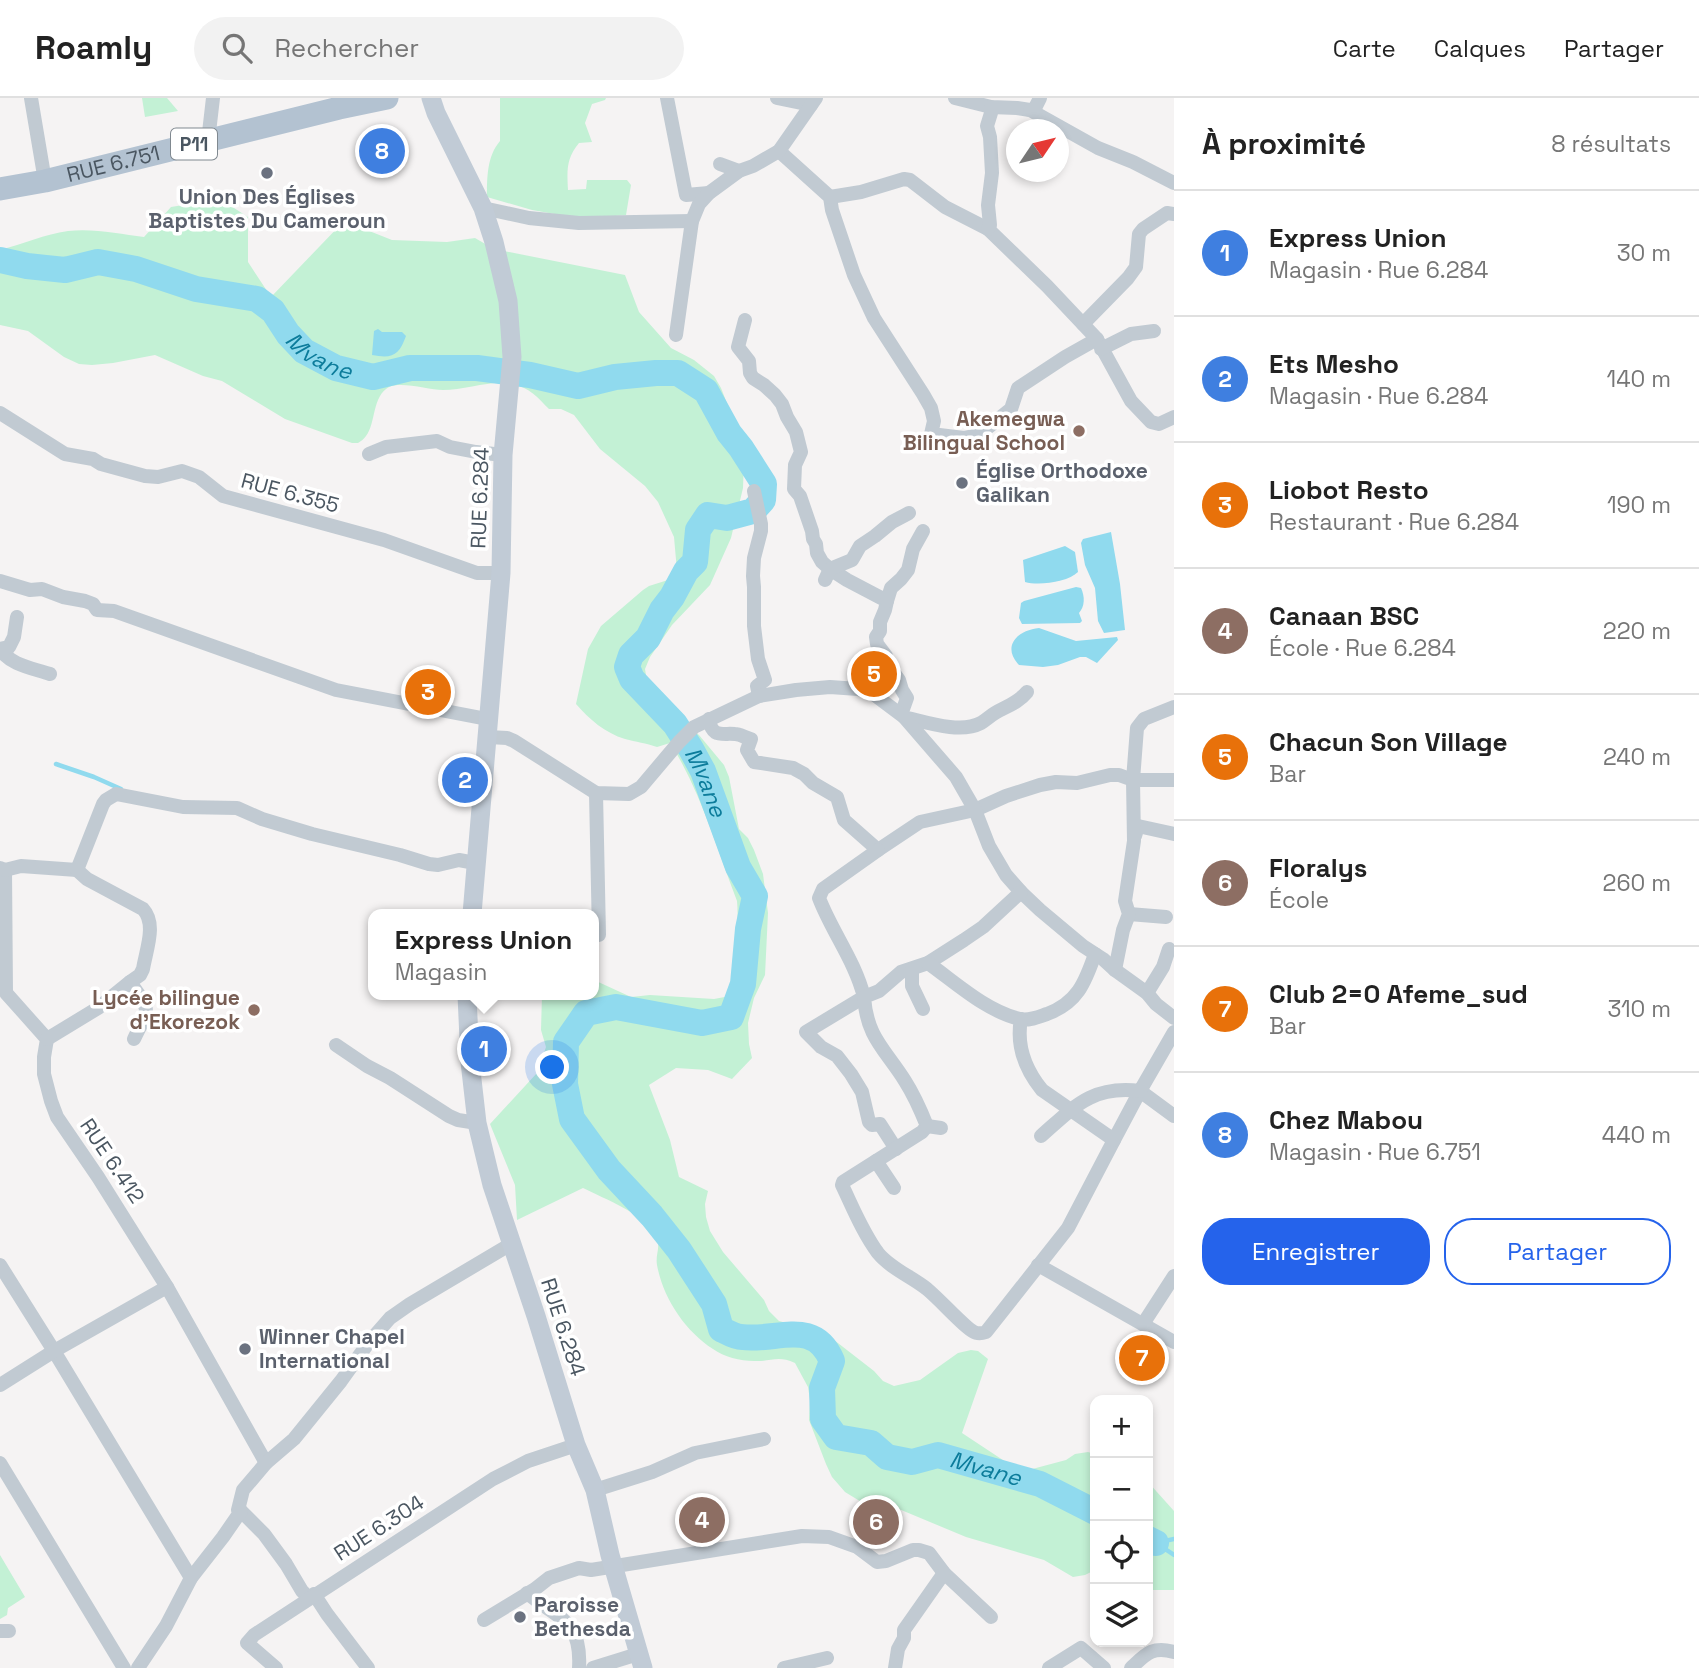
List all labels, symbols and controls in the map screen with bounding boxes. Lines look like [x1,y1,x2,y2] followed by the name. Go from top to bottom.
[194,17,684,80] search box
[35,27,152,69] text: Roamly
[218,29,256,67] icon: search
[274,31,419,65] text: Rechercher
[1333,33,1396,64] text: Carte
[1434,33,1526,64] text: Calques
[1564,33,1664,64] text: Partager
[1006,119,1069,182] north arrow
[1202,124,1366,163] text: À proximité
[359,125,405,177] pin: 8
[171,128,217,159] road number: P11
[1551,129,1671,159] text: 8 résultats
[64,139,162,188] street label: RUE 6.751
[259,165,275,181] marker: Union Des Églises Baptistes Du Cameroun
[148,183,386,234] place label: Union Des Églises Baptistes Du Cameroun
[1269,221,1446,255] text: Express Union
[1220,238,1230,268] text: 1
[1617,238,1671,268] text: 30 m
[1269,255,1488,285] text: Magasin · Rue 6.284
[279,326,356,387] water label: Mvane
[1269,347,1399,381] text: Ets Mesho
[1218,364,1232,394] text: 2
[1607,364,1671,394] text: 140 m
[1269,381,1488,411] text: Magasin · Rue 6.284
[903,405,1065,456] place label: Akemegwa Bilingual School
[1071,423,1087,439] marker: Akemegwa Bilingual School
[464,447,495,549] street label: RUE 6.284
[976,457,1148,508] place label: Église Orthodoxe Galikan
[238,466,342,519] street label: RUE 6.355
[1269,473,1429,507] text: Liobot Resto
[954,475,970,491] marker: Église Orthodoxe Galikan
[1218,490,1232,520] text: 3
[1607,490,1671,520] text: 190 m
[1269,507,1519,537] text: Restaurant · Rue 6.284
[1269,599,1419,633] text: Canaan BSC
[1218,616,1232,646] text: 4
[1603,616,1671,646] text: 220 m
[1269,633,1456,663] text: École · Rue 6.284
[851,648,897,700] pin: 5
[405,666,451,718] pin: 3
[1269,725,1508,759] text: Chacun Son Village
[678,742,734,822] water label: Mvane
[1218,742,1232,772] text: 5
[1603,742,1671,772] text: 240 m
[442,754,488,806] pin: 2
[1269,759,1306,789] text: Bar
[1269,851,1367,885] text: Floralys
[1218,868,1232,898] text: 6
[1603,868,1671,898] text: 260 m
[1269,885,1329,915] text: École
[368,909,599,1000] popup
[395,923,572,957] text: Express Union
[395,957,487,987] text: Magasin
[1269,977,1528,1011] text: Club 2=0 Afeme_sud
[92,984,240,1035] place label: Lycée bilingue d’Ekorezok
[1219,994,1231,1024] text: 7
[1607,994,1671,1024] text: 310 m
[246,1002,262,1018] marker: Lycée bilingue d’Ekorezok
[1269,1011,1306,1041] text: Bar
[461,1023,507,1075] pin: 1
[535,1050,569,1084] your location
[1269,1103,1423,1137] text: Chez Mabou
[74,1113,151,1208] street label: RUE 6.412
[1218,1120,1232,1150] text: 8
[1602,1120,1671,1150] text: 440 m
[1269,1137,1481,1167] text: Magasin · Rue 6.751
[1202,1218,1430,1285] button: Enregistrer
[1444,1218,1671,1285] button: Partager
[535,1274,592,1379] street label: RUE 6.284
[259,1323,405,1374] place label: Winner Chapel International
[1119,1332,1165,1384] pin: 7
[237,1341,253,1357] marker: Winner Chapel International
[1090,1395,1153,1647] map controls
[1090,1395,1153,1458] button: +
[946,1444,1026,1493] water label: Mvane
[1090,1458,1153,1521] button: −
[329,1489,429,1567] street label: RUE 6.304
[679,1494,725,1546] pin: 4
[853,1496,899,1548] pin: 6
[1090,1521,1153,1584] button: locate
[1090,1584,1153,1647] button: layers
[534,1591,631,1642] place label: Paroisse Bethesda
[512,1609,528,1625] marker: Paroisse Bethesda

